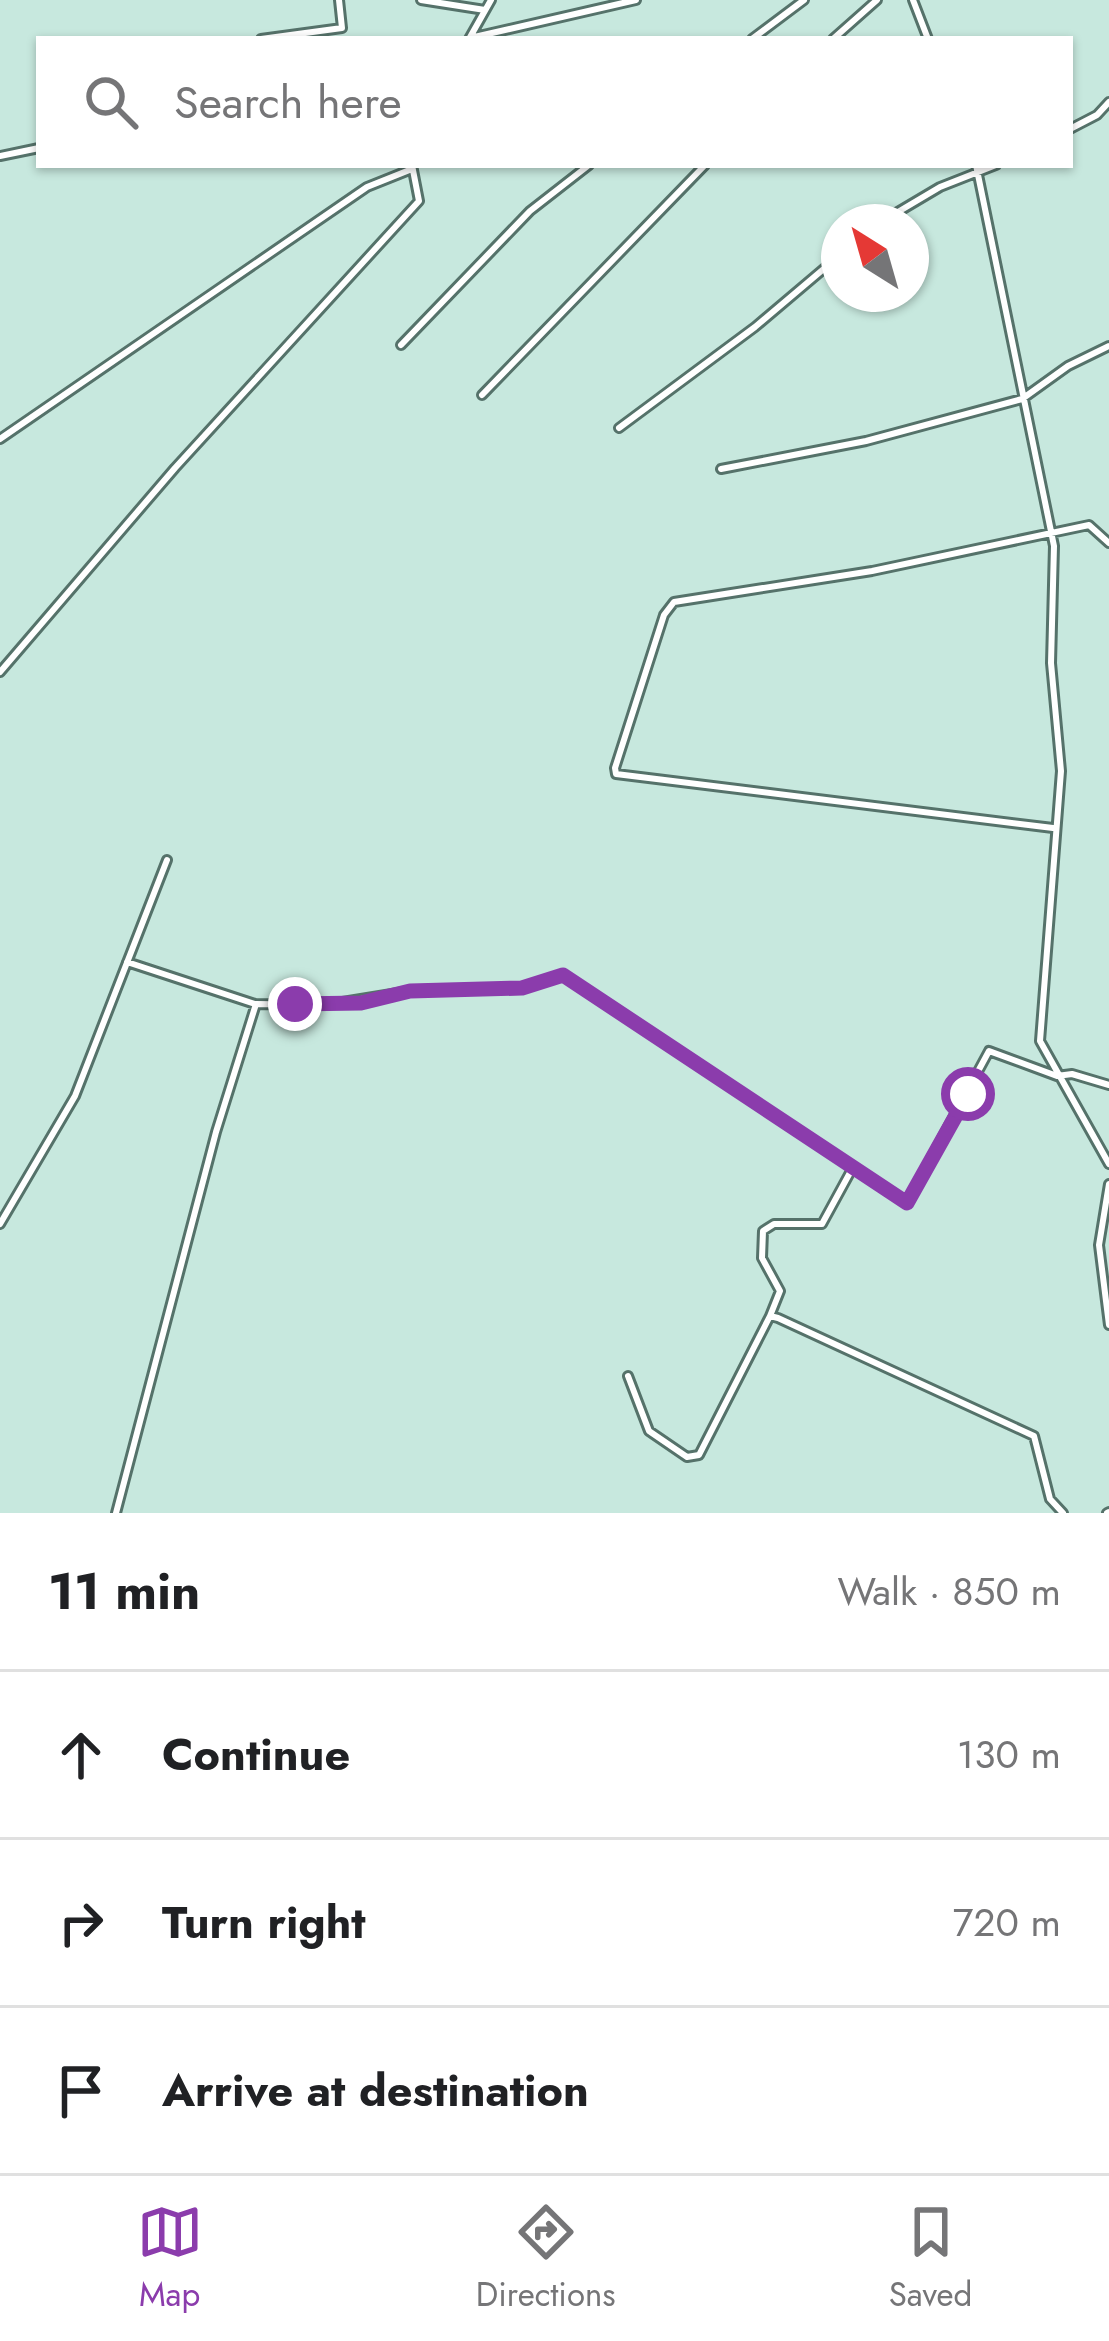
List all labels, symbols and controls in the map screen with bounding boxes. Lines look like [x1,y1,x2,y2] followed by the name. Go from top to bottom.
[36,36,1073,168] search box
[78,69,144,135] icon: search
[174,70,402,135] text: Search here
[821,204,929,312] north arrow
[268,977,322,1031] route end
[941,1067,995,1121] route start
[48,1554,200,1628] text: 11 min
[837,1563,1061,1620] text: Walk · 850 m
[48,1722,114,1788] icon: ahead
[162,1722,350,1787] text: Continue
[957,1726,1061,1783] text: 130 m
[48,1890,114,1956] icon: right
[162,1890,366,1955] text: Turn right
[953,1894,1061,1951] text: 720 m
[48,2058,114,2124] icon: arrive
[162,2058,589,2123] text: Arrive at destination
[137,2199,203,2318] tab: Map
[476,2199,616,2318] tab: Directions
[889,2199,972,2318] tab: Saved

